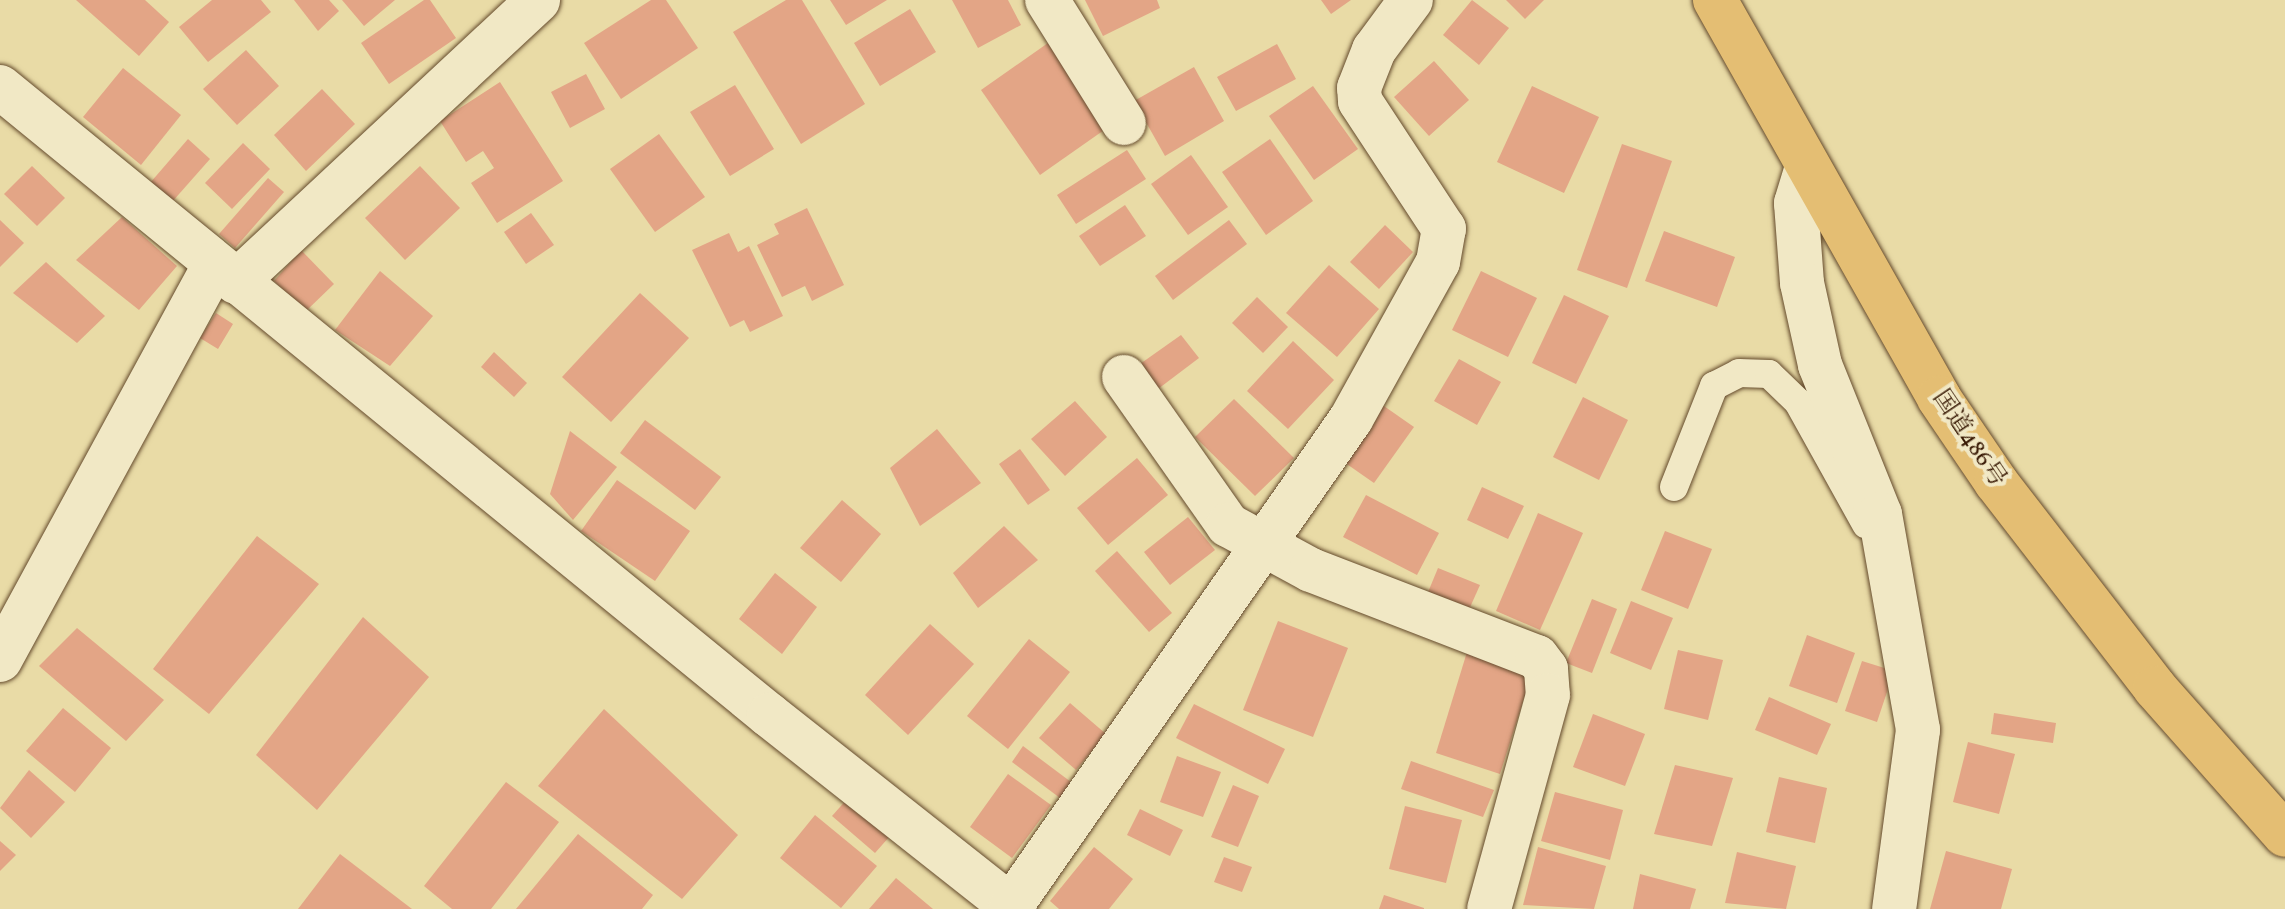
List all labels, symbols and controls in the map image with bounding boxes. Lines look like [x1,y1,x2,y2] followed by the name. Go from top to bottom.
[1925,385,2011,493] street label: 国道486号

